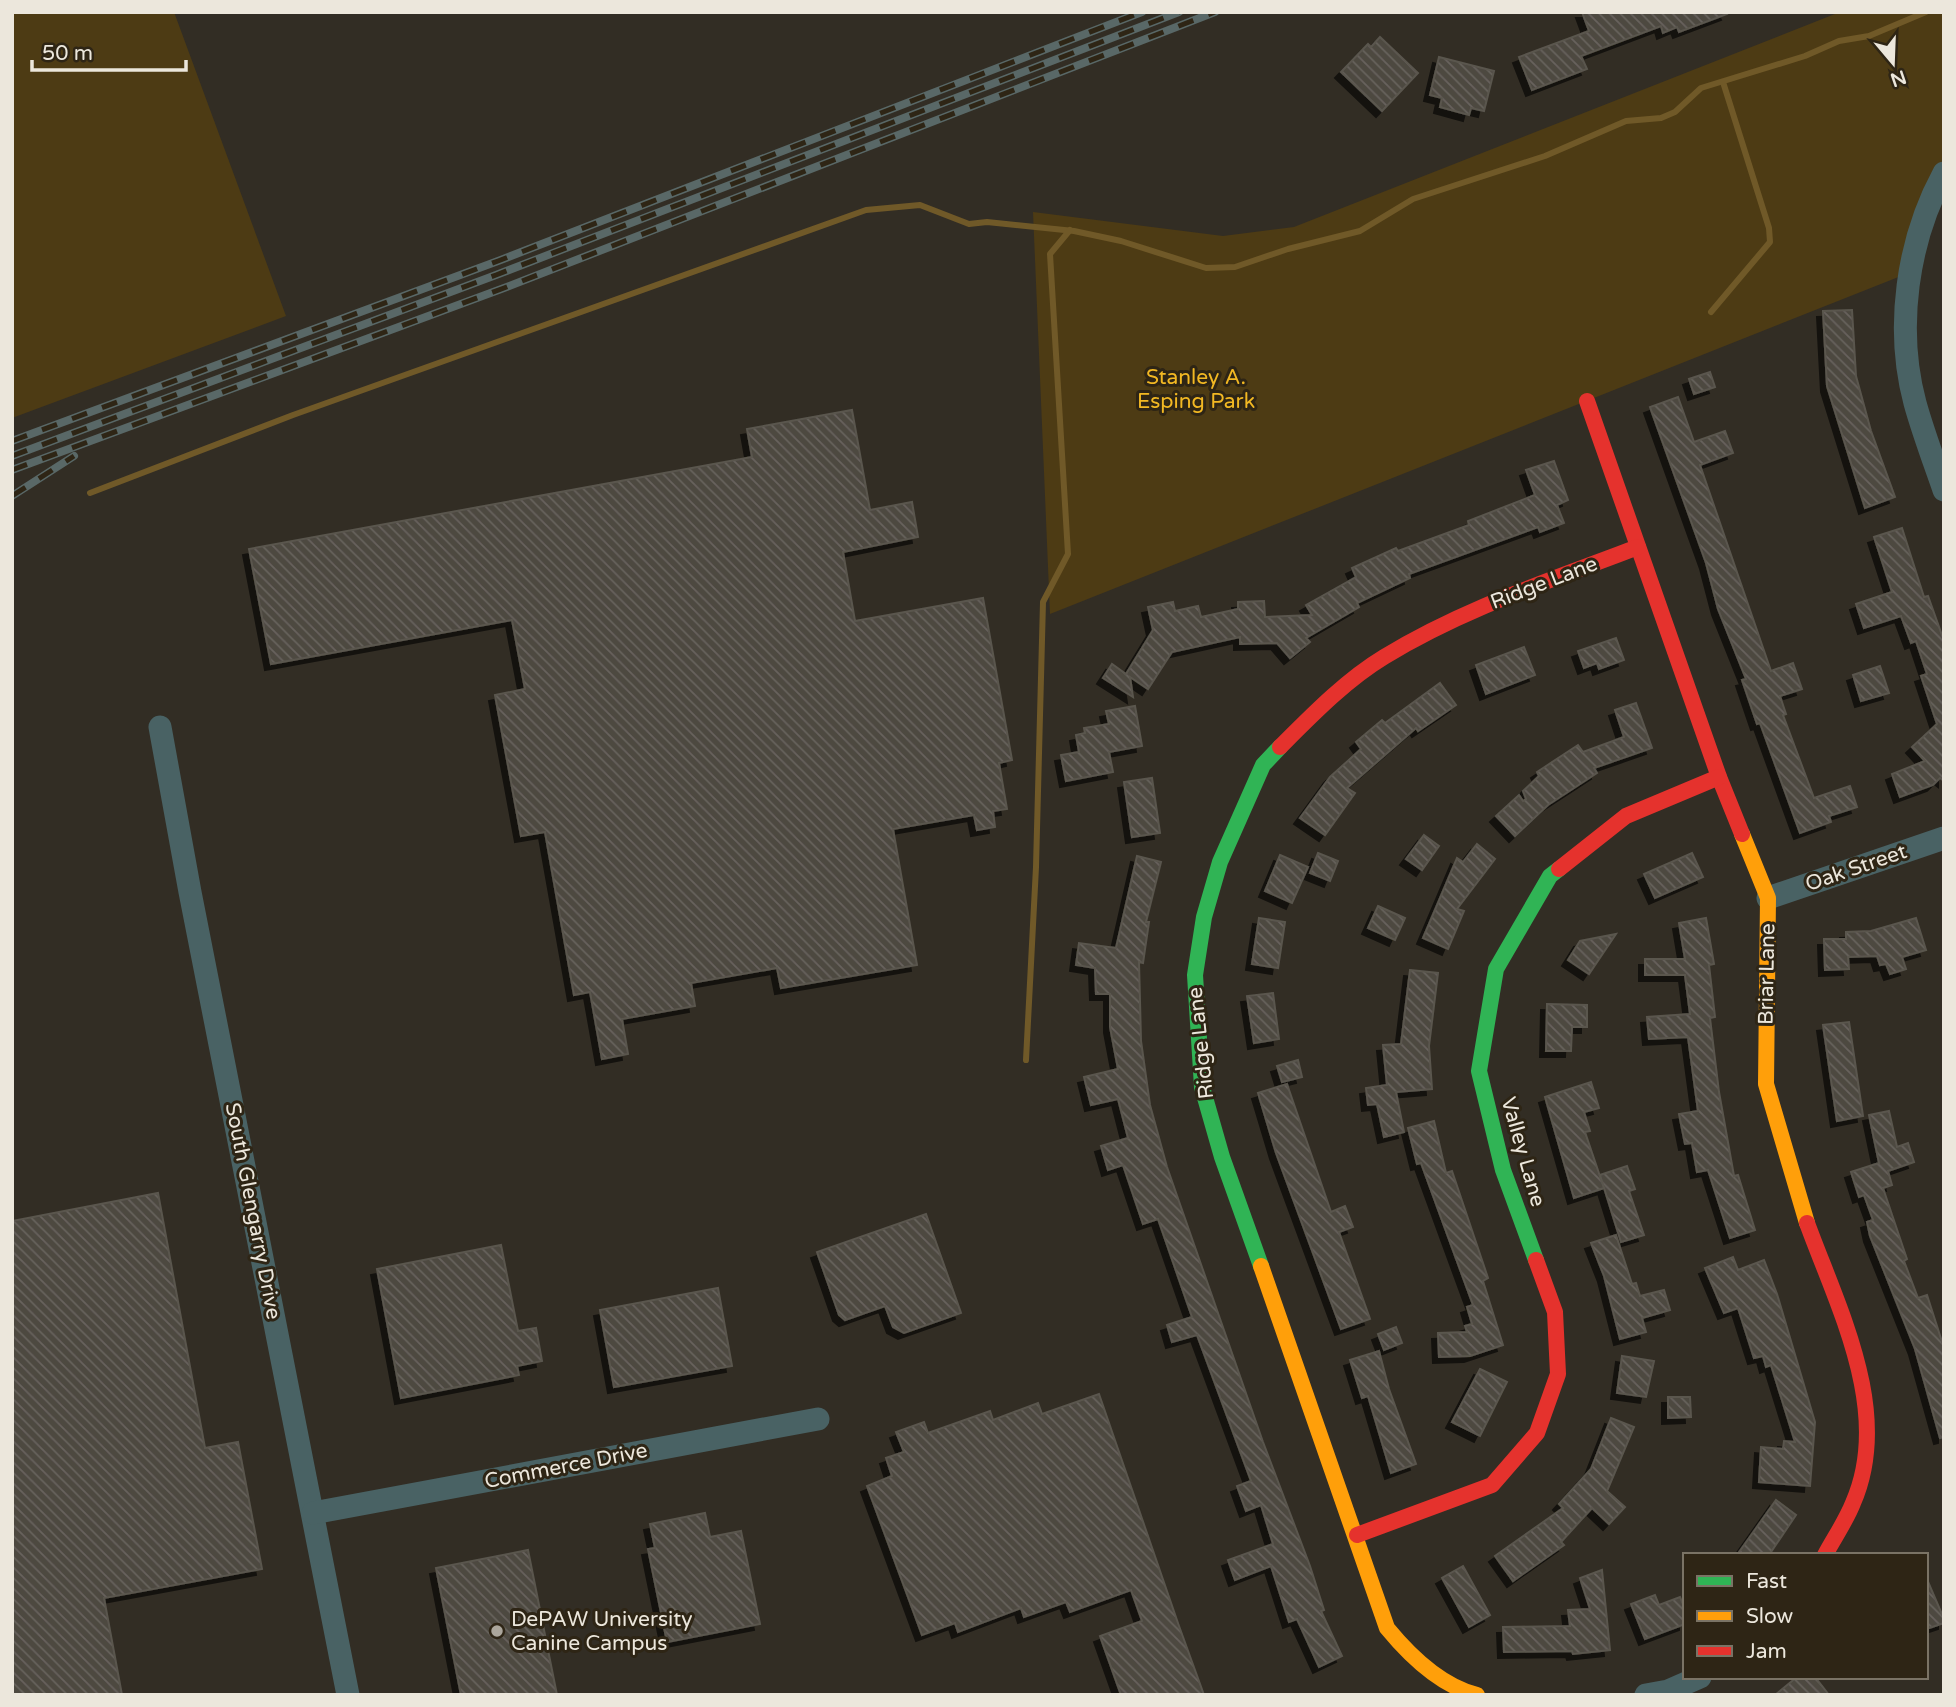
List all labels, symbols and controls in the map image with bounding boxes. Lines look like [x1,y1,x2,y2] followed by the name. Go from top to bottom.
[32,28,186,72] scale bar
[1858,28,1928,98] north arrow
[42,41,93,66] text: 50 m
[1887,65,1909,91] text: N
[1137,365,1255,414] park label: Stanley A. Esping Park
[1487,551,1601,615] street label: Ridge Lane
[1802,839,1910,897] street label: Oak Street
[1754,923,1780,1025] street label: Briar Lane
[1183,986,1219,1100] street label: Ridge Lane
[1495,1094,1551,1210] street label: Valley Lane
[220,1101,286,1322] street label: South Glengarry Drive
[482,1438,650,1494] street label: Commerce Drive
[1683,1553,1928,1679] legend
[1746,1569,1787,1594] text: Fast
[1746,1604,1794,1629] text: Slow
[511,1607,693,1656] place label: DePAW University Canine Campus
[489,1623,505,1639] marker: DePAW University Canine Campus
[1746,1639,1787,1664] text: Jam

